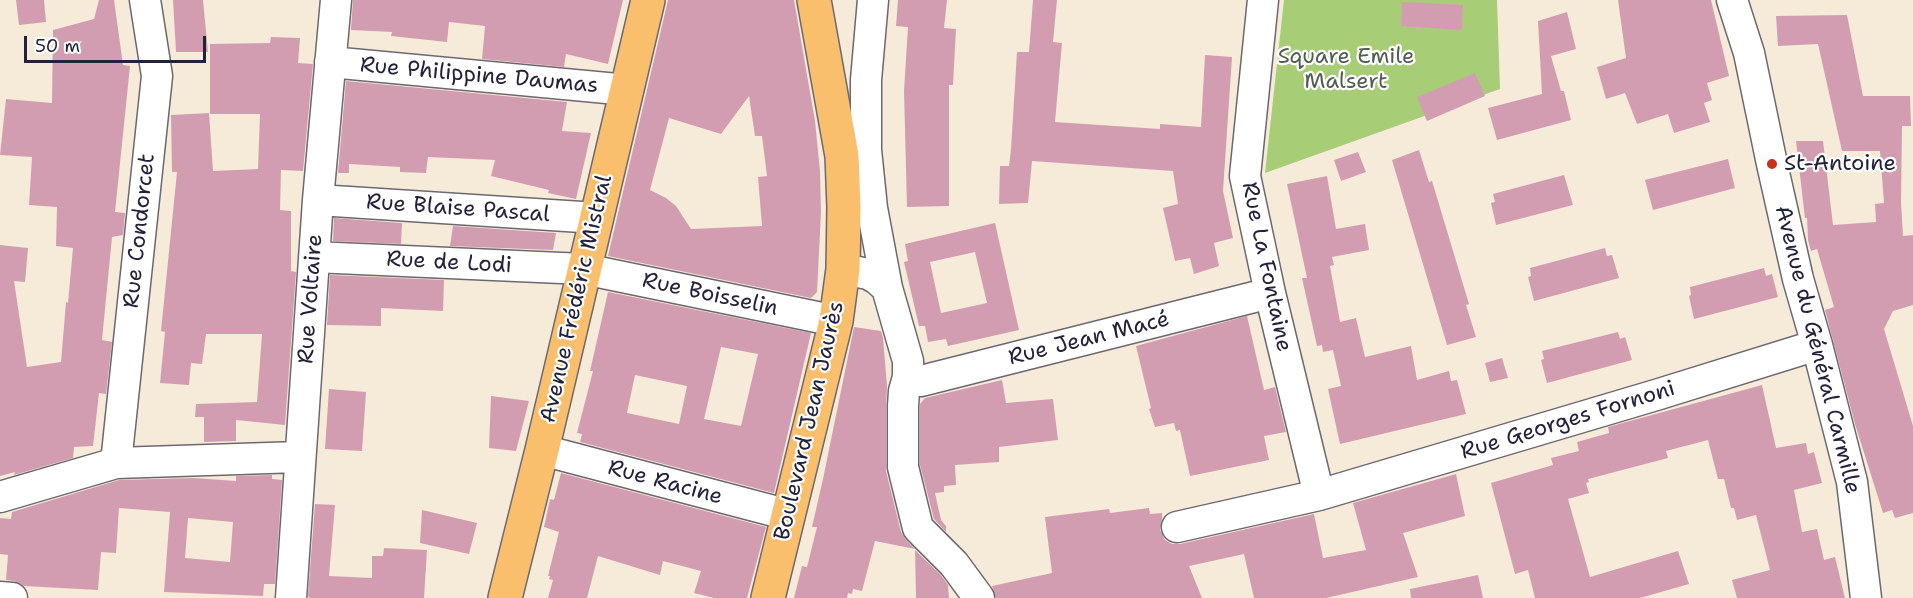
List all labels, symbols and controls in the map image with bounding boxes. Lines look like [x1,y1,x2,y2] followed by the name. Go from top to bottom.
[27,24,208,62] scale bar
[35,34,80,58] text: 50 m
[1278,44,1414,96] park label: Square Emile Malsert
[359,52,599,100] street label: Rue Philippine Daumas
[1784,151,1896,177] place label: St-Antoine
[119,152,161,310] street label: Rue Condorcet
[1765,157,1779,171] marker: St-Antoine
[536,172,618,426] street label: Avenue Frédéric Mistral
[1235,180,1297,354] street label: Rue La Fontaine
[365,189,551,229] street label: Rue Blaise Pascal
[1768,203,1866,497] street label: Avenue du Général Carmille
[293,233,329,365] street label: Rue Voltaire
[385,247,513,279] street label: Rue de Lodi
[640,268,780,322] street label: Rue Boisselin
[770,299,850,543] street label: Boulevard Jean Jaurès
[1006,306,1172,372] street label: Rue Jean Macé
[1458,376,1678,466] street label: Rue Georges Fornoni
[605,455,725,511] street label: Rue Racine

